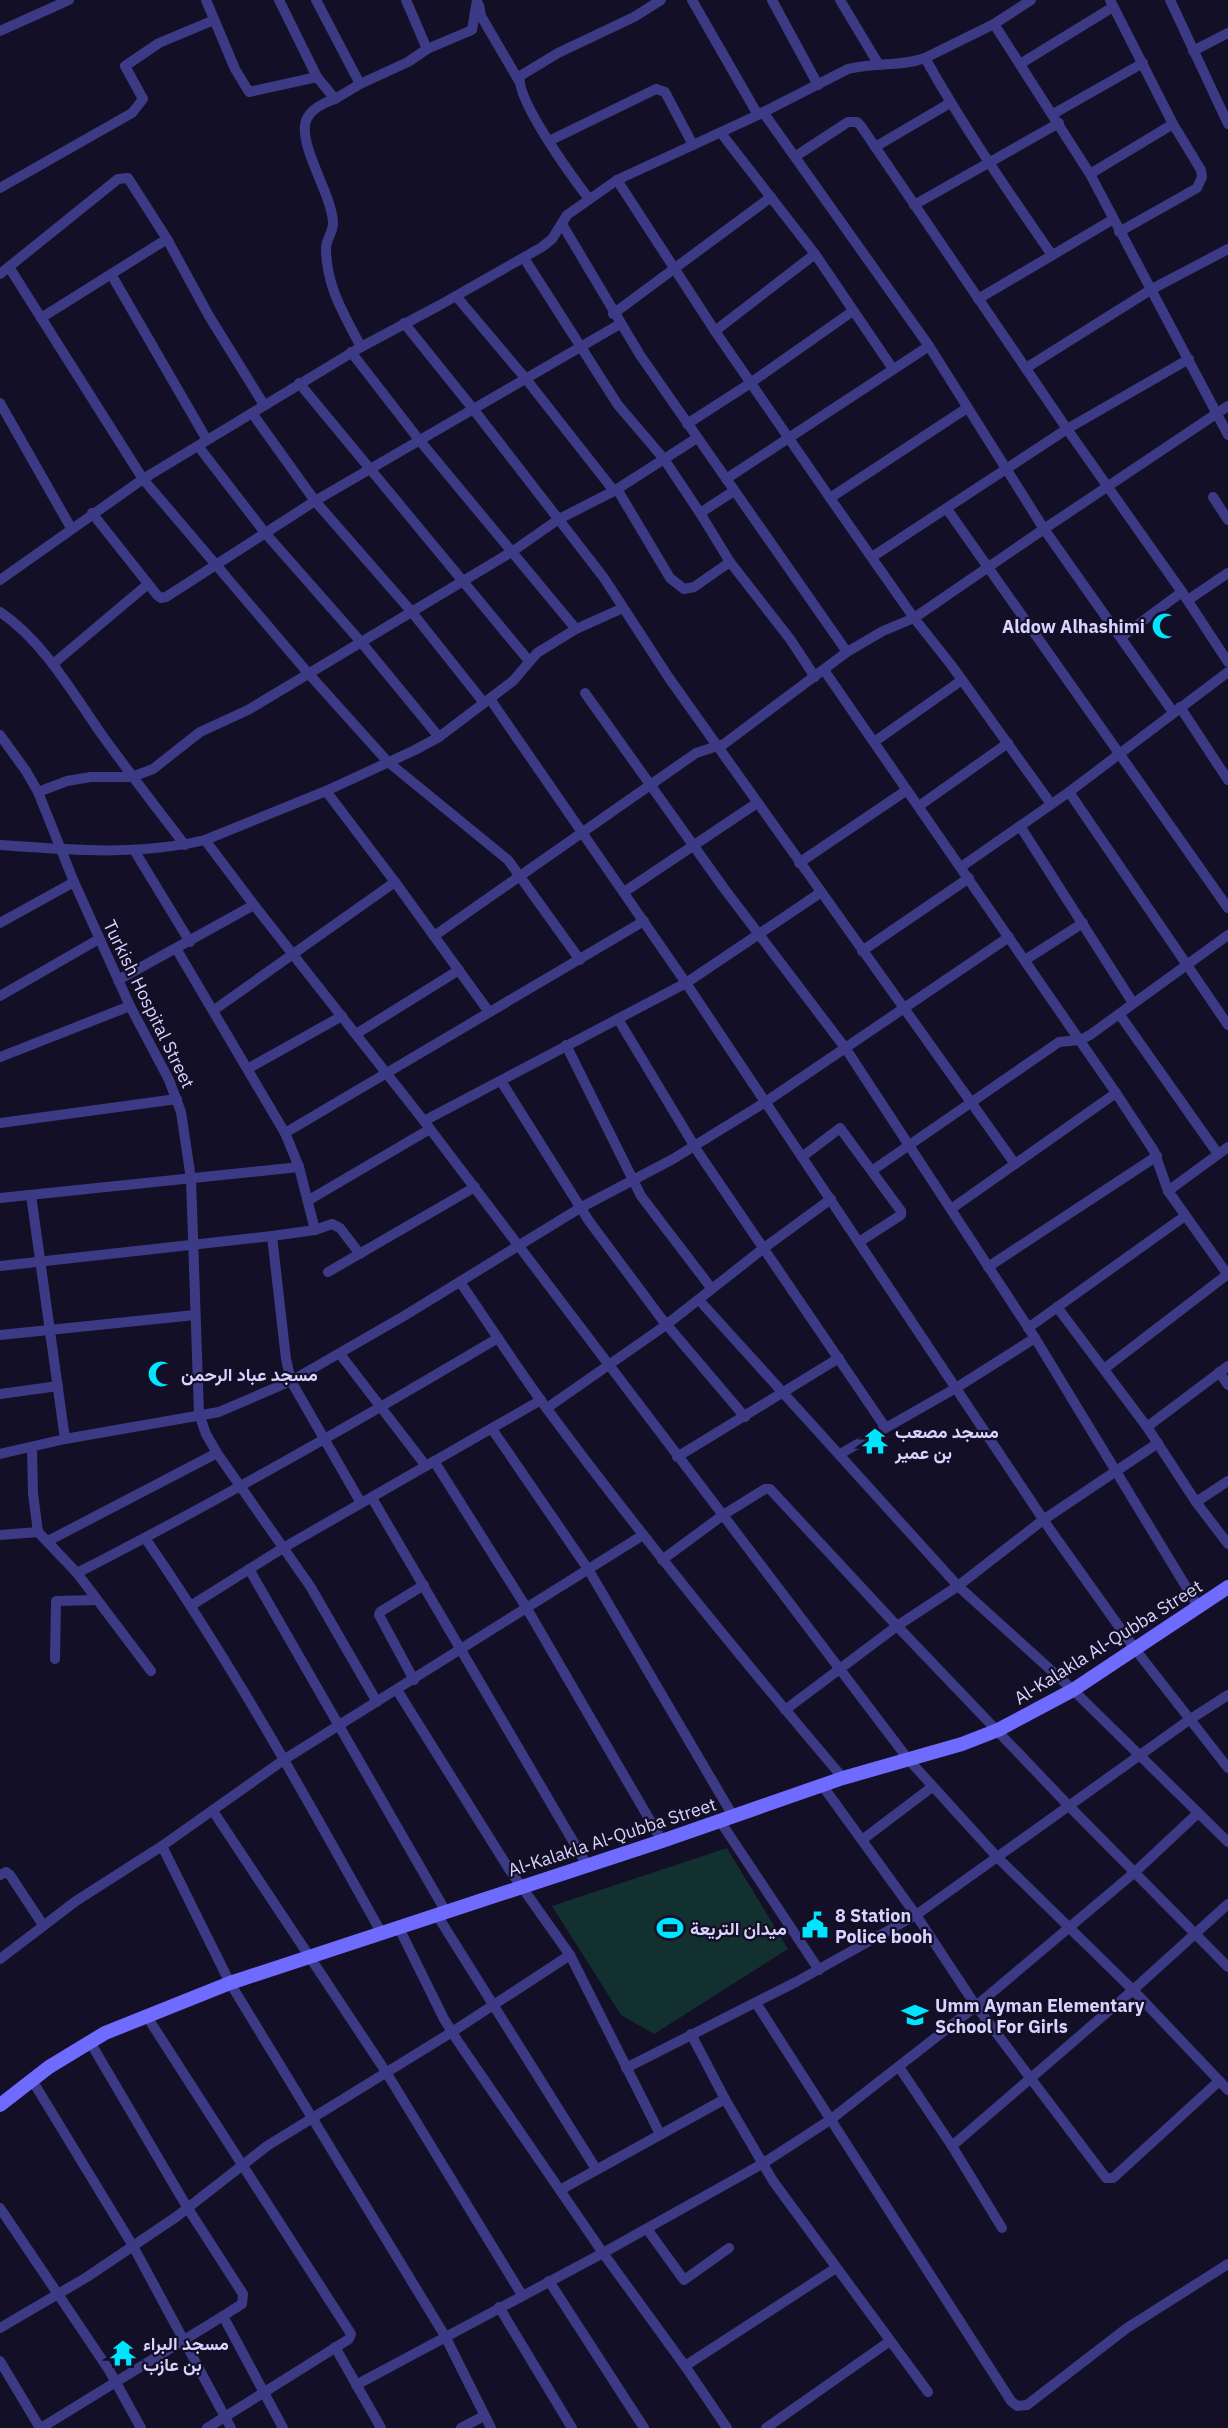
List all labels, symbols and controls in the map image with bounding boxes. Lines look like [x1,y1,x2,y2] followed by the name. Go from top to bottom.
[1150,611,1180,641] mosque icon: Aldow Alhashimi
[1002,615,1145,638] place label: Aldow Alhashimi
[98,916,200,1092] street label: Turkish Hospital Street
[146,1359,176,1389] mosque icon: مسجد عباد الرحمن
[181,1363,318,1386] place label: مسجد عباد الرحمن
[894,1420,999,1464] place label: مسجد مصعب بن عمير
[860,1426,890,1456] temple icon: مسجد مصعب بن عمير
[1010,1575,1206,1709] street label: Al-Kalakla Al-Qubba Street
[505,1792,719,1882] street label: Al-Kalakla Al-Qubba Street
[835,1904,933,1948] place label: 8 Station Police booh
[800,1910,830,1940] public building icon: 8 Station Police booh
[655,1913,685,1943] sports icon: ميدان التريعة
[690,1917,787,1940] place label: ميدان التريعة
[935,1994,1145,2038] place label: Umm Ayman Elementary School For Girls
[900,2000,930,2030] school or university icon: Umm Ayman Elementary School For Girls
[143,2332,229,2376] place label: مسجد البراء بن عازب
[108,2338,138,2368] temple icon: مسجد البراء بن عازب

